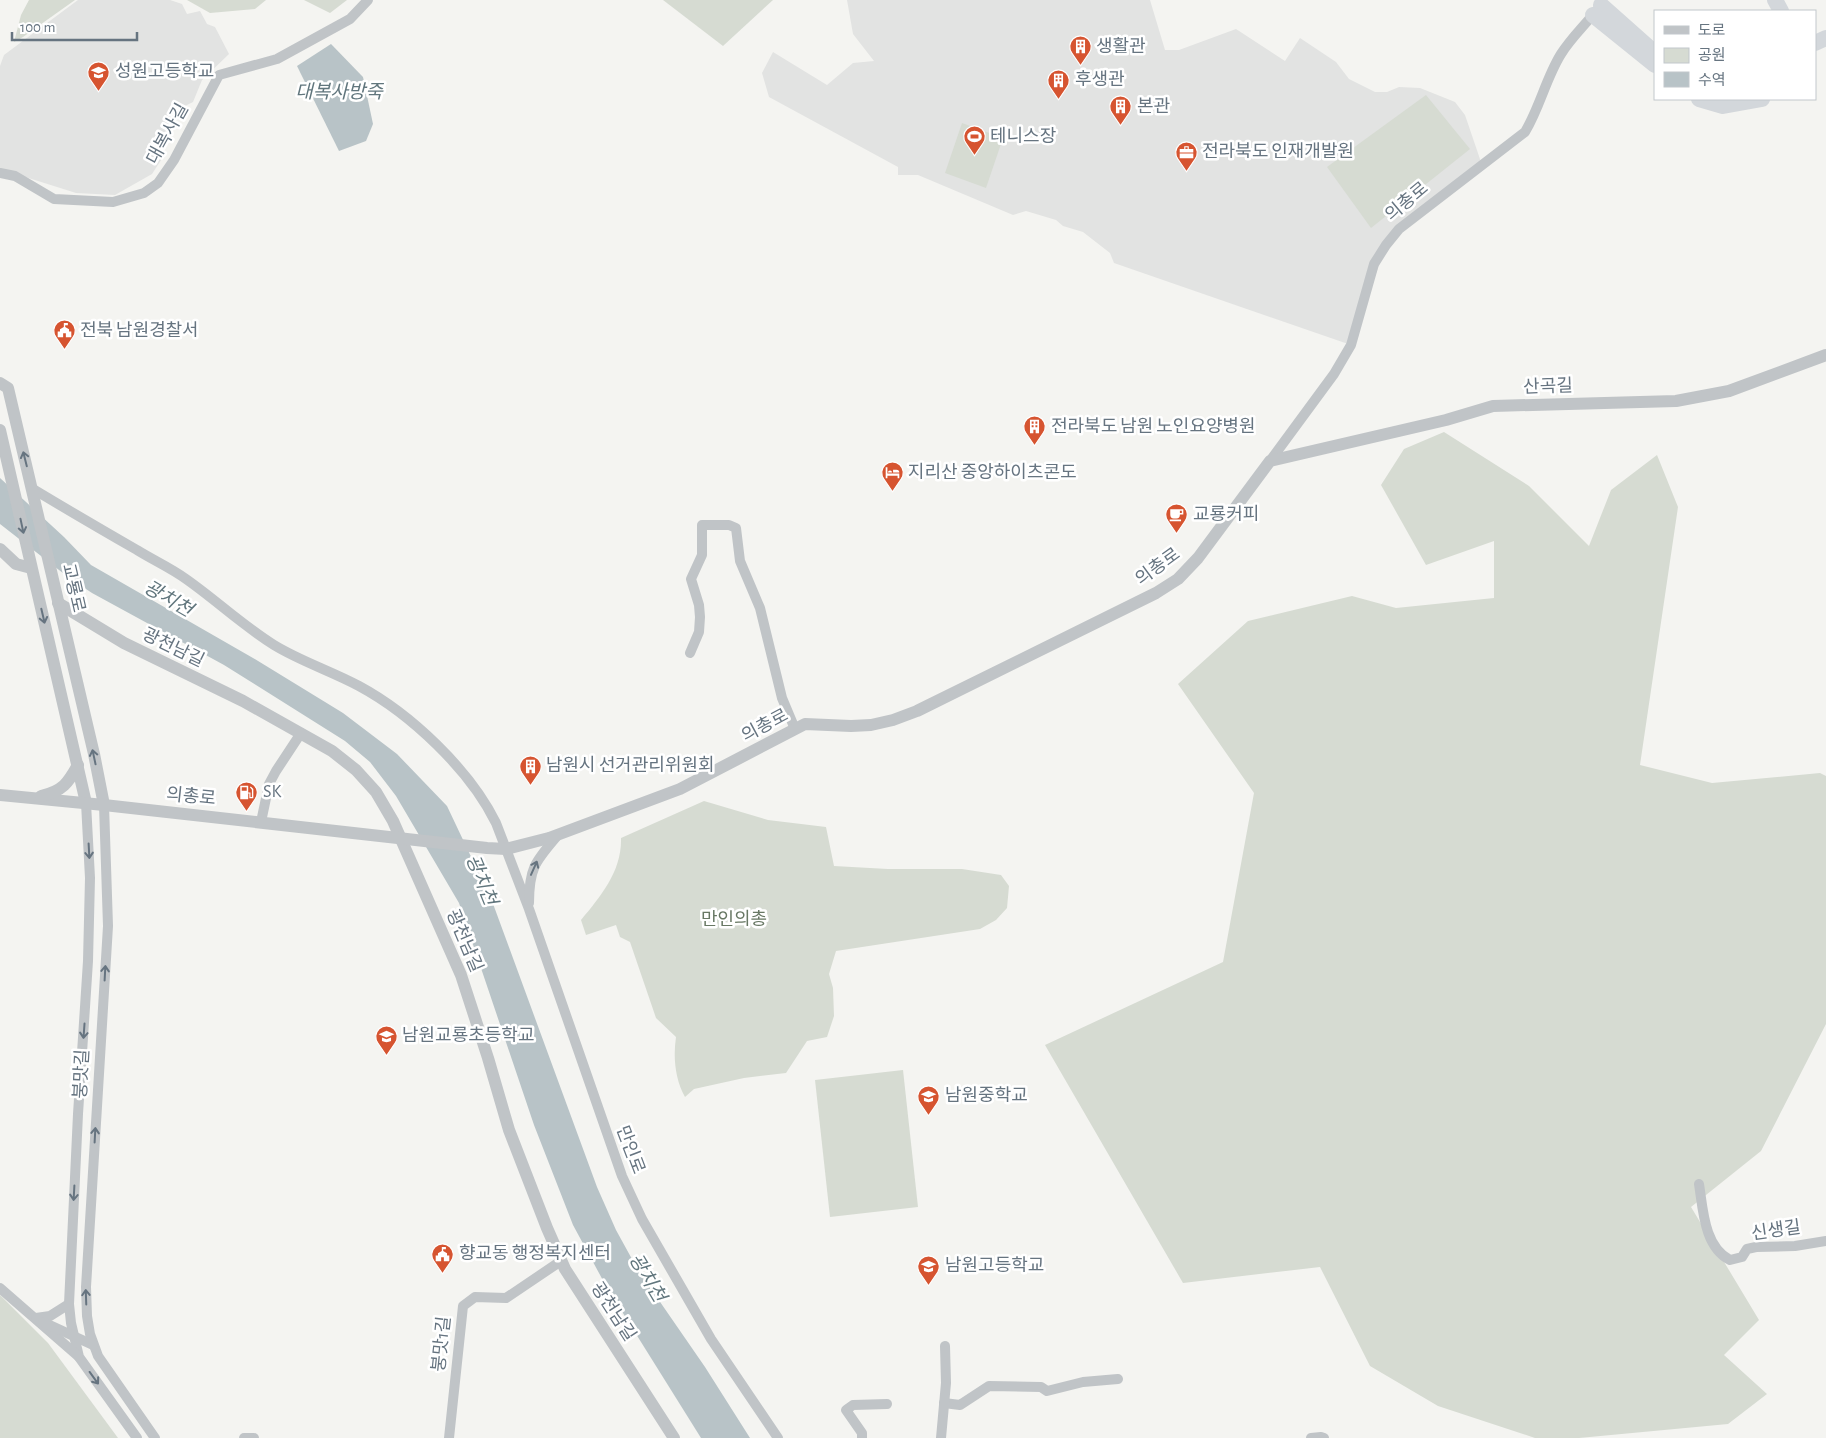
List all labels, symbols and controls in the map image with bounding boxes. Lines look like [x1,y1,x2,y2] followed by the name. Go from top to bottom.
[12,10,138,42] scale bar
[1654,10,1816,100] legend
[20,20,55,35] text: 100 m
[1698,23,1726,38] text: 도로
[1068,35,1092,66] building icon: 생활관
[1096,36,1146,56] place label: 생활관
[1698,47,1726,63] text: 공원
[87,60,111,91] school or university icon: 성원고등학교
[115,62,214,81] place label: 성원고등학교
[1047,68,1071,99] building icon: 후생관
[1075,70,1125,89] place label: 후생관
[1698,72,1726,88] text: 수역
[295,82,384,102] water label: 대복사방죽
[1109,95,1133,126] building icon: 본관
[1137,97,1171,116] place label: 본관
[143,100,192,167] street label: 대복사길
[962,125,986,156] sports icon: 테니스장
[990,126,1056,146] place label: 테니스장
[1174,140,1198,171] office icon: 전라북도 인재개발원
[1202,142,1354,161] place label: 전라북도 인재개발원
[1381,178,1432,225] street label: 의총로
[52,319,76,350] public building icon: 전북 남원경찰서
[80,321,199,340] place label: 전북 남원경찰서
[1523,376,1573,397] street label: 산곡길
[1023,415,1047,446] building icon: 전라북도 남원 노인요양병원
[1051,417,1256,436] place label: 전라북도 남원 노인요양병원
[20,451,29,467] one-way arrow
[880,461,904,492] hotel icon: 지리산 중앙하이츠콘도
[908,462,1077,482] place label: 지리산 중앙하이츠콘도
[1165,503,1189,534] cafe icon: 교룡커피
[1193,504,1259,524] place label: 교룡커피
[18,518,27,534] one-way arrow
[1131,543,1183,589] street label: 의총로
[59,562,88,614] street label: 교룡로
[141,577,197,621] water label: 광치천
[38,607,48,623] one-way arrow
[139,624,207,671] street label: 광천남길
[738,705,791,746] street label: 의총로
[89,749,99,765] one-way arrow
[518,754,542,785] building icon: 남원시 선거관리위원회
[546,755,715,775] place label: 남원시 선거관리위원회
[235,780,259,811] fuel station icon: SK
[165,783,217,809] street label: 의총로
[263,783,281,801] place label: SK
[84,843,94,859] one-way arrow
[462,852,501,909] water label: 광치천
[529,861,539,876] one-way arrow
[443,907,486,975] street label: 광천남길
[701,909,767,929] park label: 만인의총
[100,965,109,981] one-way arrow
[79,1023,88,1039] one-way arrow
[374,1024,398,1055] school or university icon: 남원교룡초등학교
[402,1026,534,1045] place label: 남원교룡초등학교
[71,1049,92,1099] street label: 붕맛길
[917,1084,941,1115] school or university icon: 남원중학교
[945,1086,1028,1105] place label: 남원중학교
[613,1123,648,1176] street label: 만인로
[91,1127,100,1143] one-way arrow
[70,1185,79,1201] one-way arrow
[1750,1218,1802,1243] street label: 신생길
[431,1242,455,1273] public building icon: 향교동 행정복지센터
[459,1243,611,1263] place label: 향교동 행정복지센터
[625,1250,670,1307] water label: 광치천
[917,1254,941,1285] school or university icon: 남원고등학교
[945,1256,1044,1275] place label: 남원고등학교
[587,1279,639,1345] street label: 광천남길
[81,1289,91,1306] one-way arrow
[429,1315,454,1373] street label: 붕맛1길
[89,1371,99,1385] one-way arrow

